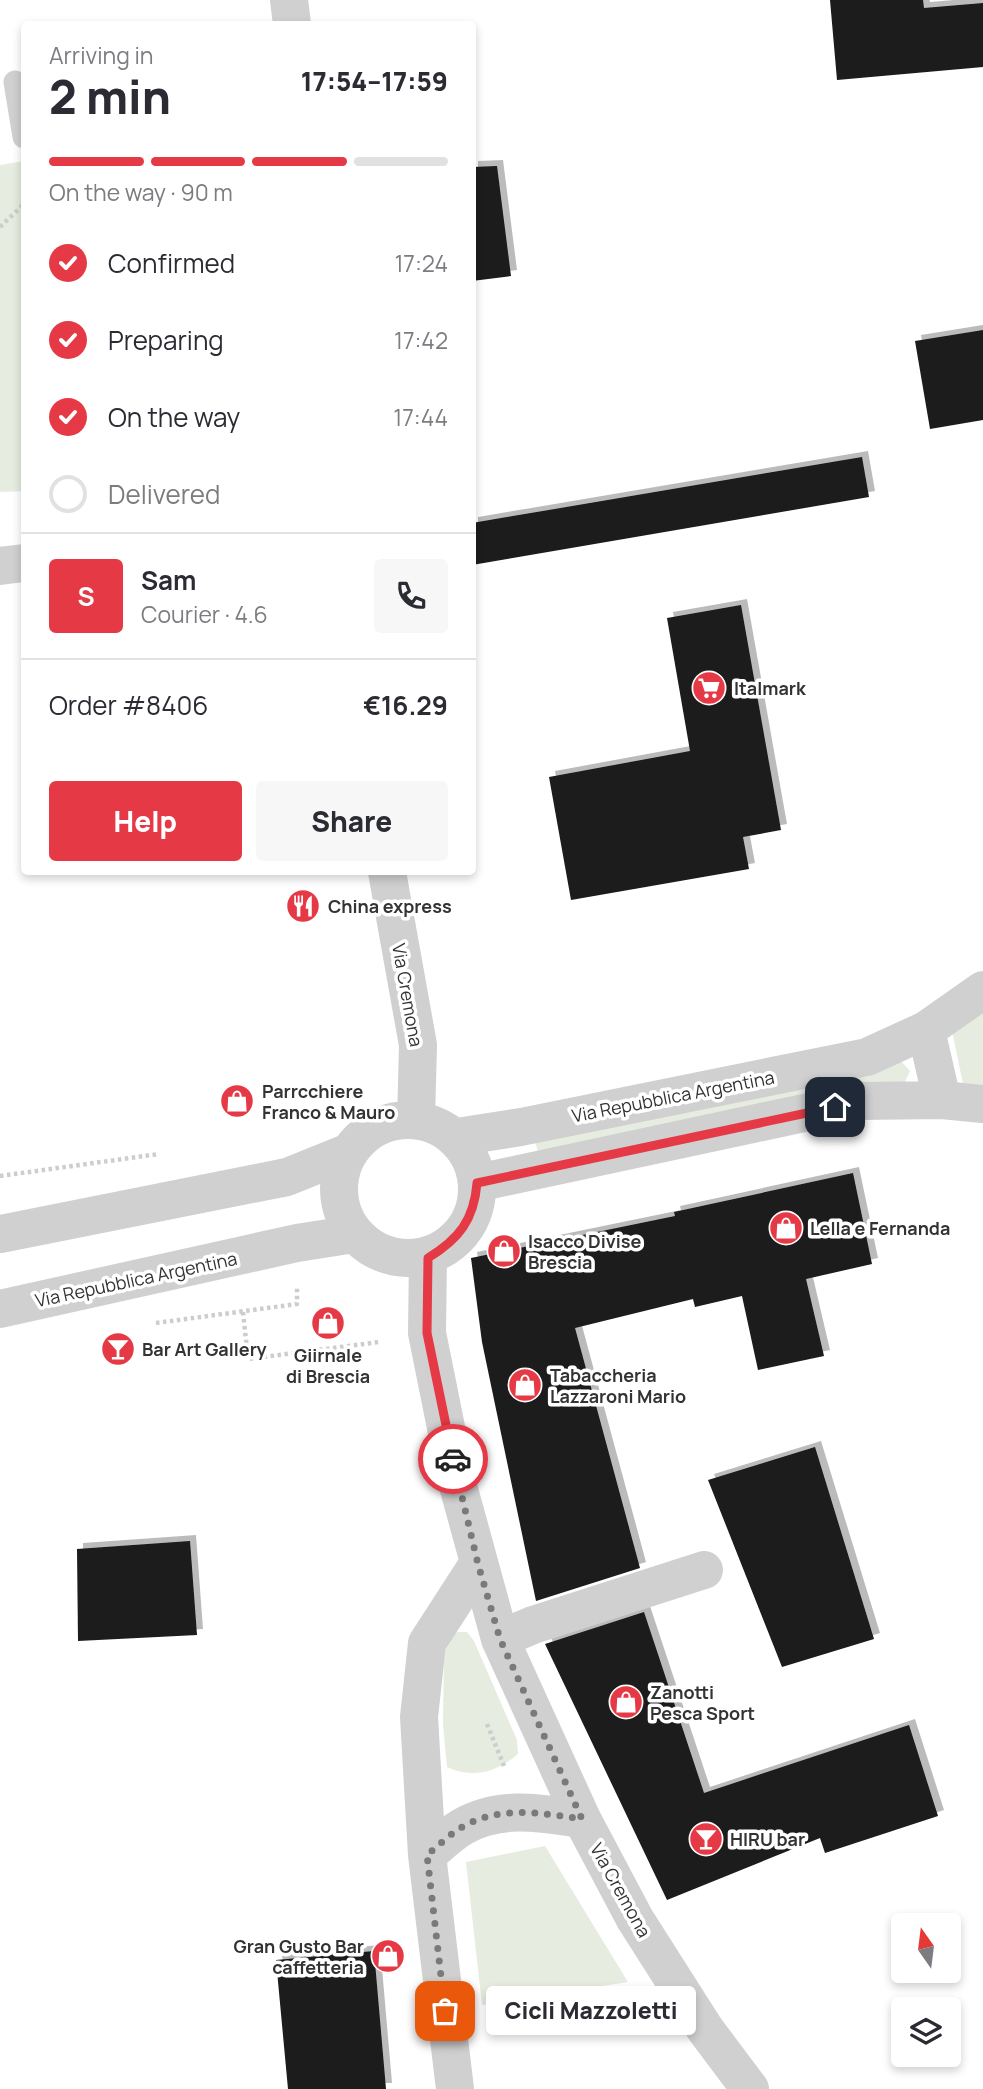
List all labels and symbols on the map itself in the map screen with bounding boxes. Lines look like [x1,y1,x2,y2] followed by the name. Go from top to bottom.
[690,669,728,707] supermarket icon: Italmark
[734,676,807,700] place label: Italmark
[284,887,322,925] restaurant icon: China express
[328,894,452,918] place label: China express
[387,942,429,1048] street label: Via Cremona
[570,1065,776,1127] street label: Via Repubblica Argentina
[805,1077,865,1137] pin
[262,1079,395,1124] place label: Parrcchiere Franco & Mauro
[218,1082,256,1120] shop icon: Parrcchiere Franco & Mauro
[767,1209,805,1247] shop icon: Lella e Fernanda
[810,1216,950,1240] place label: Lella e Fernanda
[528,1229,641,1274] place label: Isacco Divise Brescia
[485,1232,523,1270] shop icon: Isacco Divise Brescia
[33,1246,239,1312] street label: Via Repubblica Argentina
[309,1304,347,1342] shop icon: Giirnale di Brescia
[99,1330,137,1368] bar icon: Bar Art Gallery
[142,1337,267,1361] place label: Bar Art Gallery
[286,1343,370,1388] place label: Giirnale di Brescia
[550,1363,686,1408] place label: Tabaccheria Lazzaroni Mario
[506,1366,544,1404] shop icon: Tabaccheria Lazzaroni Mario
[418,1424,488,1494] courier
[650,1680,755,1725] place label: Zanotti Pesca Sport
[607,1683,645,1721] shop icon: Zanotti Pesca Sport
[687,1820,725,1858] bar icon: HIRU bar
[730,1827,805,1851] place label: HIRU bar
[585,1839,657,1941] street label: Via Cremona
[891,1913,961,1983] north arrow
[234,1934,364,1979] place label: Gran Gusto Bar caffetteria
[369,1937,407,1975] shop icon: Gran Gusto Bar caffetteria
[415,1981,475,2041] pin
[487,1986,697,2036] callout: Cicli Mazzoletti

